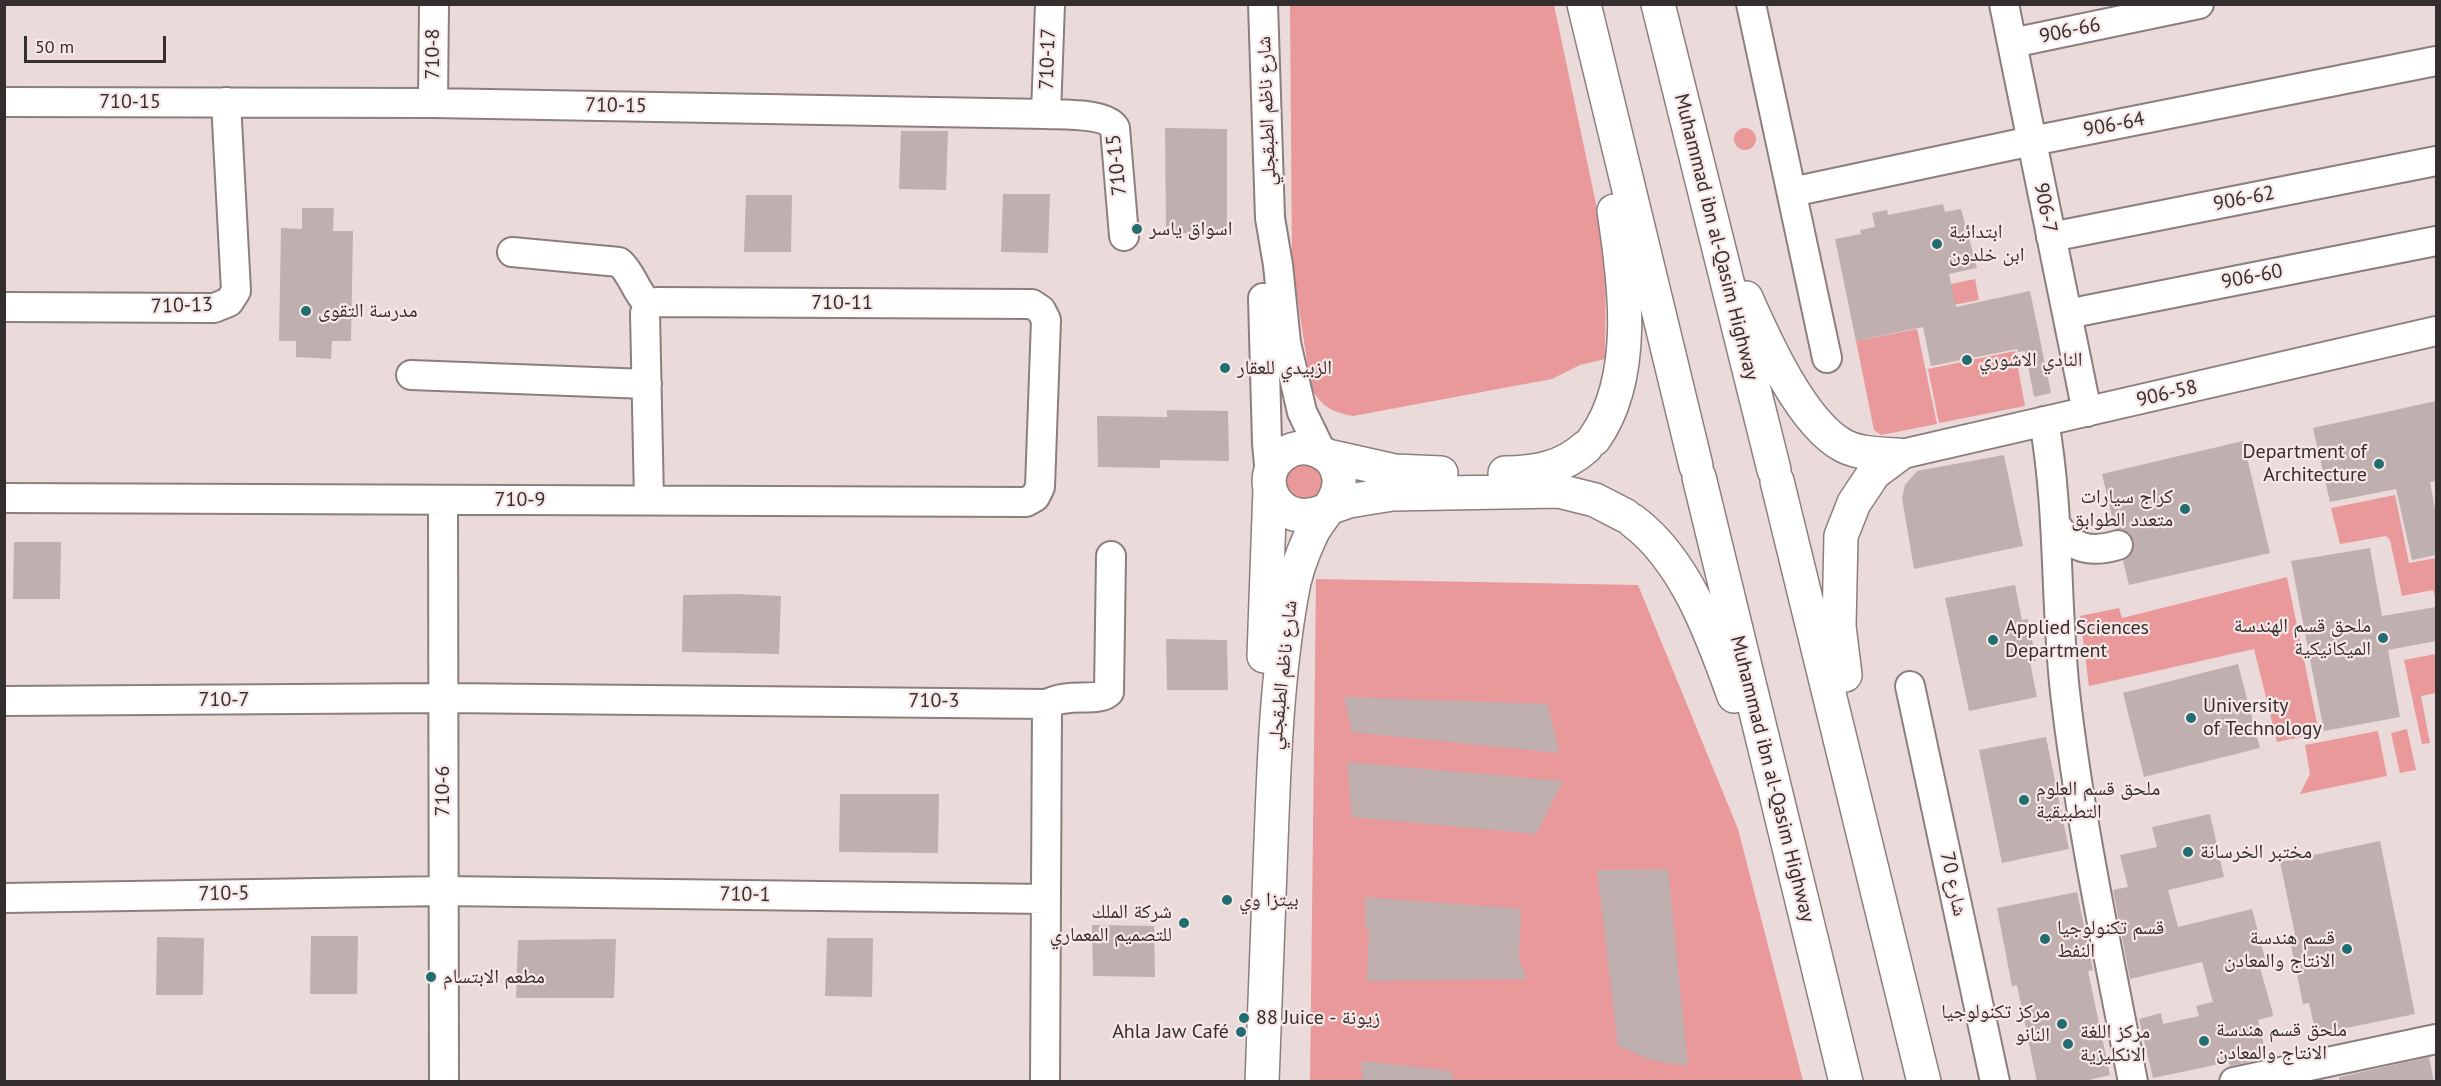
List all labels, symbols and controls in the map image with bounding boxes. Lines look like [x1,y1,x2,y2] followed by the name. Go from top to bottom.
[2037,13,2103,49] street label: 906-66
[27,24,170,62] scale bar
[1035,28,1061,90] street label: 710-17
[421,29,445,79] street label: 710-8
[35,35,74,58] text: 50 m
[1252,36,1282,186] street label: شارع ناظم الطبقجلي
[99,90,161,114] street label: 710-15
[1669,91,1763,383] street label: Muhammad ibn al-Qasim Highway
[585,93,647,119] street label: 710-15
[2081,107,2147,143] street label: 906-64
[1102,133,1132,197] street label: 710-15
[2028,181,2062,235] street label: 906-7
[2211,181,2277,217] street label: 906-62
[1149,217,1232,241] place label: اسواق ياسر
[1949,220,2024,267] place label: ابتدائية ابن خلدون
[1130,222,1144,236] marker: اسواق ياسر
[1930,237,1944,251] marker: ابتدائية ابن خلدون
[2219,259,2285,295] street label: 906-60
[811,291,873,315] street label: 710-11
[151,293,213,319] street label: 710-13
[318,299,418,323] place label: مدرسة التقوى
[299,304,313,318] marker: مدرسة التقوى
[1979,348,2083,372] place label: النادي الاشوري
[1960,353,1974,367] marker: النادي الاشوري
[1237,356,1332,380] place label: الزبيدي للعقار
[1218,361,1232,375] marker: الزبيدي للعقار
[2134,375,2200,413] street label: 906-58
[2243,440,2367,487] place label: Department of Architecture
[2372,457,2386,471] marker: Department of Architecture
[2071,485,2173,532] place label: كراج سيارات متعدد الطوابق
[495,488,545,512] street label: 710-9
[2178,502,2192,516] marker: كراج سيارات متعدد الطوابق
[1263,599,1303,751] street label: شارع ناظم الطبقجلي
[2234,614,2371,661] place label: ملحق قسم الهندسة الميكانيكية
[2005,616,2149,663] place label: Applied Sciences Department
[2376,631,2390,645] marker: ملحق قسم الهندسة الميكانيكية
[1725,633,1819,925] street label: Muhammad ibn al-Qasim Highway
[1986,633,2000,647] marker: Applied Sciences Department
[199,688,249,712] street label: 710-7
[909,689,959,713] street label: 710-3
[2203,694,2322,741] place label: University of Technology
[2184,711,2198,725] marker: University of Technology
[431,766,455,816] street label: 710-6
[2036,777,2160,824] place label: ملحق قسم العلوم التطبيقية
[2017,793,2031,807] marker: ملحق قسم العلوم التطبيقية
[2200,840,2312,864] place label: مختبر الخرسانة
[2181,845,2195,859] marker: مختبر الخرسانة
[1934,850,1972,918] street label: شارع 70
[198,882,250,906] street label: 710-5
[719,883,771,907] street label: 710-1
[1239,888,1299,912] place label: بيتزا وي
[1220,893,1234,907] marker: بيتزا وي
[1050,900,1172,947] place label: شركة الملك للتصميم المعماري
[1177,916,1191,930] marker: شركة الملك للتصميم المعماري
[2057,916,2164,963] place label: قسم تكنولوجيا النفط
[2224,926,2335,973] place label: قسم هندسة الانتاج والمعادن
[2038,932,2052,946] marker: قسم تكنولوجيا النفط
[2340,942,2354,956] marker: قسم هندسة الانتاج والمعادن
[443,965,545,989] place label: مطعم الابتسام
[424,970,438,984] marker: مطعم الابتسام
[1941,1000,2050,1047] place label: مركز تكنولوجيا النانو
[1256,1006,1380,1030] place label: 88 Juice - زيونة
[1237,1011,1251,1025] marker: 88 Juice - زيونة
[2055,1017,2069,1031] marker: مركز تكنولوجيا النانو
[2216,1018,2347,1065] place label: ملحق قسم هندسة الانتاج والمعادن
[1112,1020,1229,1044] place label: Ahla Jaw Café
[2080,1020,2150,1067] place label: مركز اللغة الانكليزية
[1234,1025,1248,1039] marker: Ahla Jaw Café
[2197,1034,2211,1048] marker: ملحق قسم هندسة الانتاج والمعادن
[2061,1037,2075,1051] marker: مركز اللغة الانكليزية

